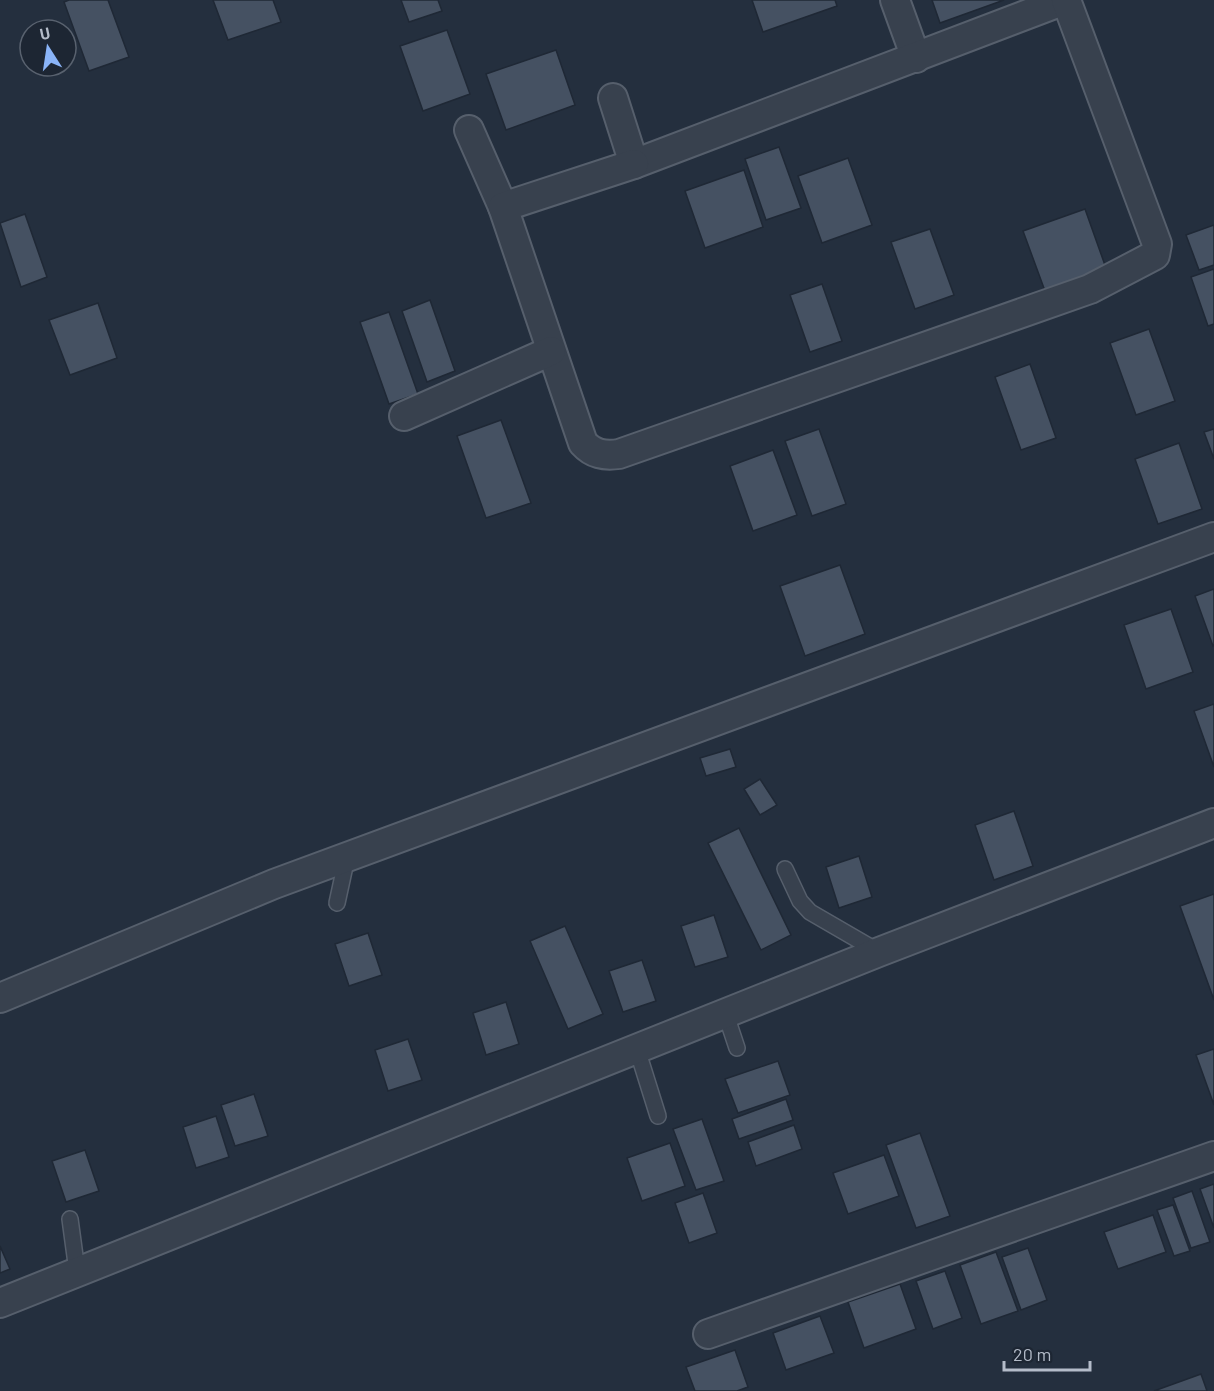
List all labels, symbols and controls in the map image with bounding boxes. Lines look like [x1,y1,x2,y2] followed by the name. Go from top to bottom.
[18,18,78,78] north arrow
[38,22,52,43] text: U
[1004,1334,1090,1372] scale bar
[1013,1343,1051,1365] text: 20 m

